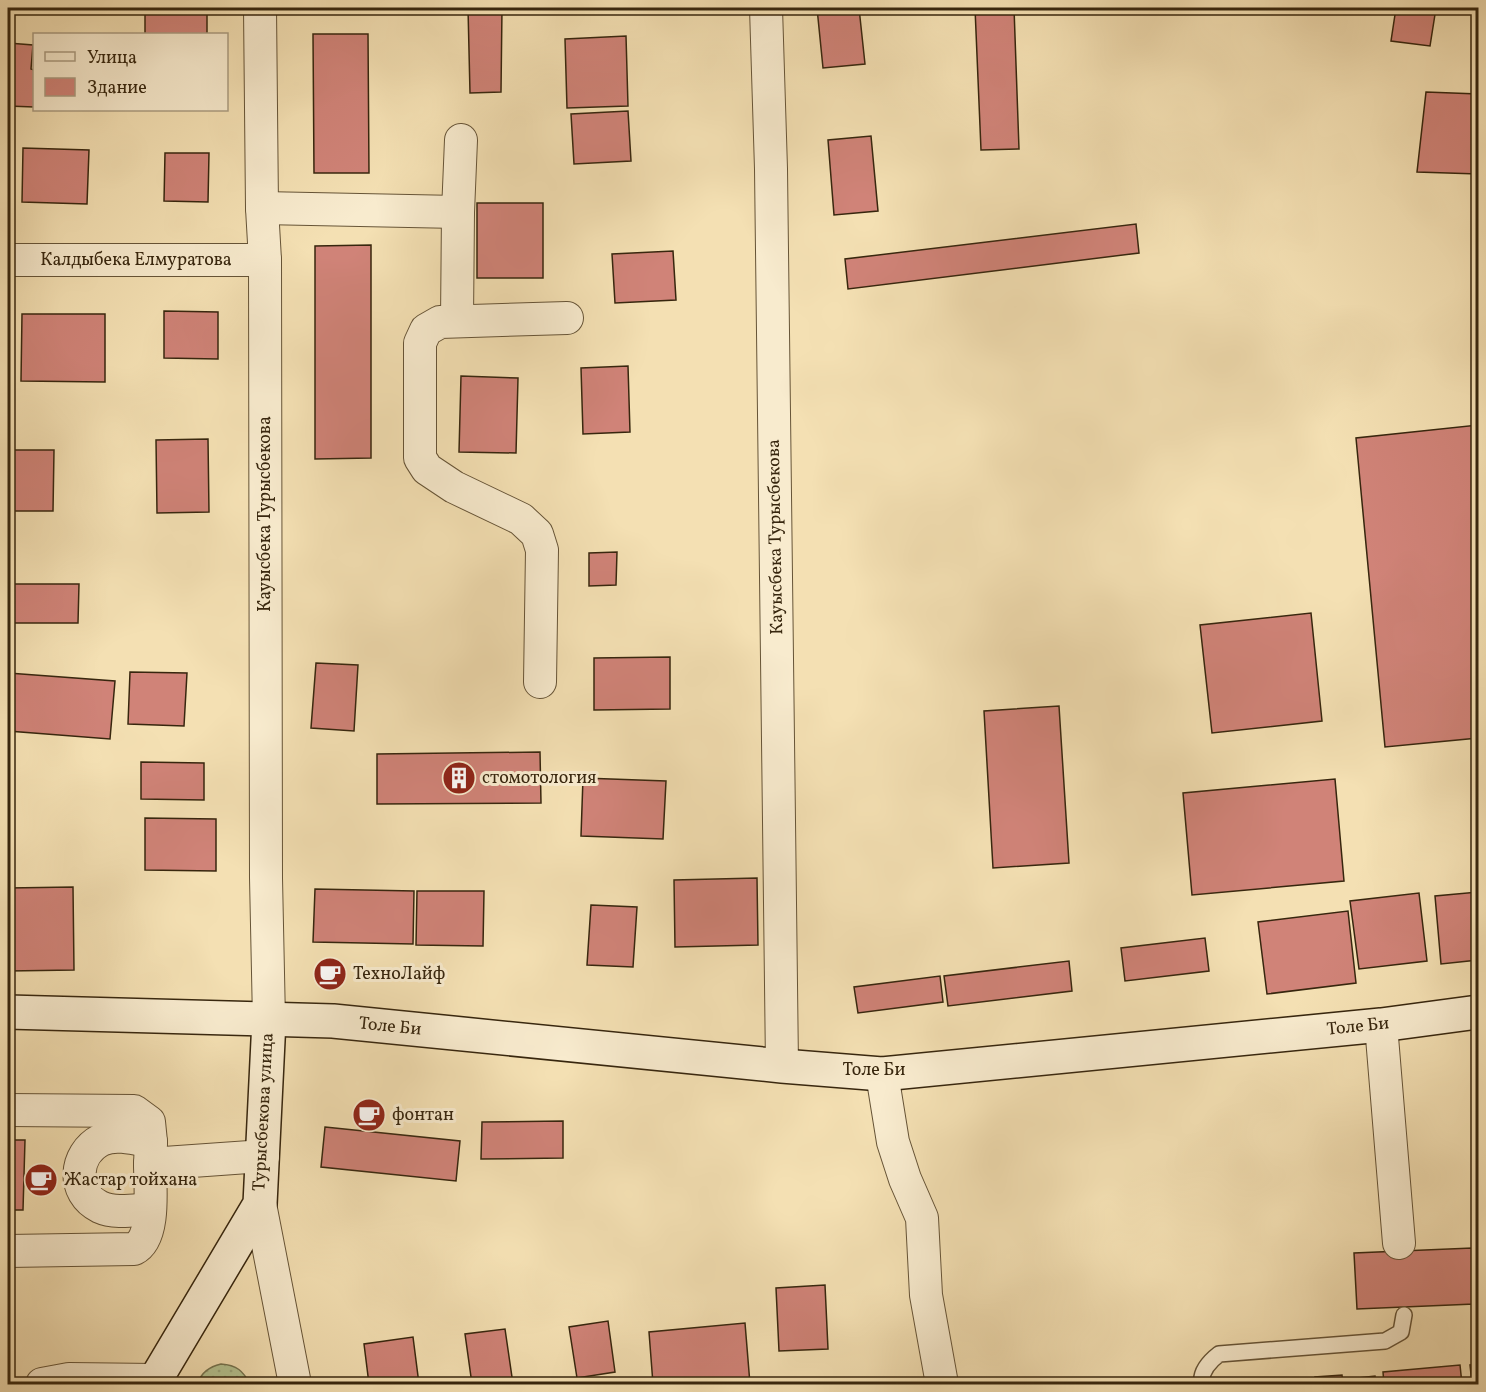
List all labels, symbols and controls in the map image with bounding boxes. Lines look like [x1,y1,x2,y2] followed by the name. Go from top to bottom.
[33,33,228,111] legend
[87,46,137,71] text: Улица
[87,76,147,101] text: Здание
[40,248,232,273] street label: Калдыбека Елмуратова
[253,416,278,612] street label: Кауысбека Турысбекова
[762,439,790,635] street label: Кауысбека Турысбекова
[441,760,477,796] building icon: стомотология
[482,766,596,791] place label: стомотология
[312,956,348,992] cafe icon: ТехноЛайф
[353,962,445,987] place label: ТехноЛайф
[357,1011,423,1043] street label: Толе Би
[1325,1011,1391,1043] street label: Толе Би
[247,1032,281,1192] street label: Турысбекова улица
[843,1058,905,1083] street label: Толе Би
[351,1097,387,1133] cafe icon: фонтан
[392,1103,454,1128] place label: фонтан
[23,1162,59,1198] cafe icon: Жастар тойхана
[64,1168,197,1193] place label: Жастар тойхана

